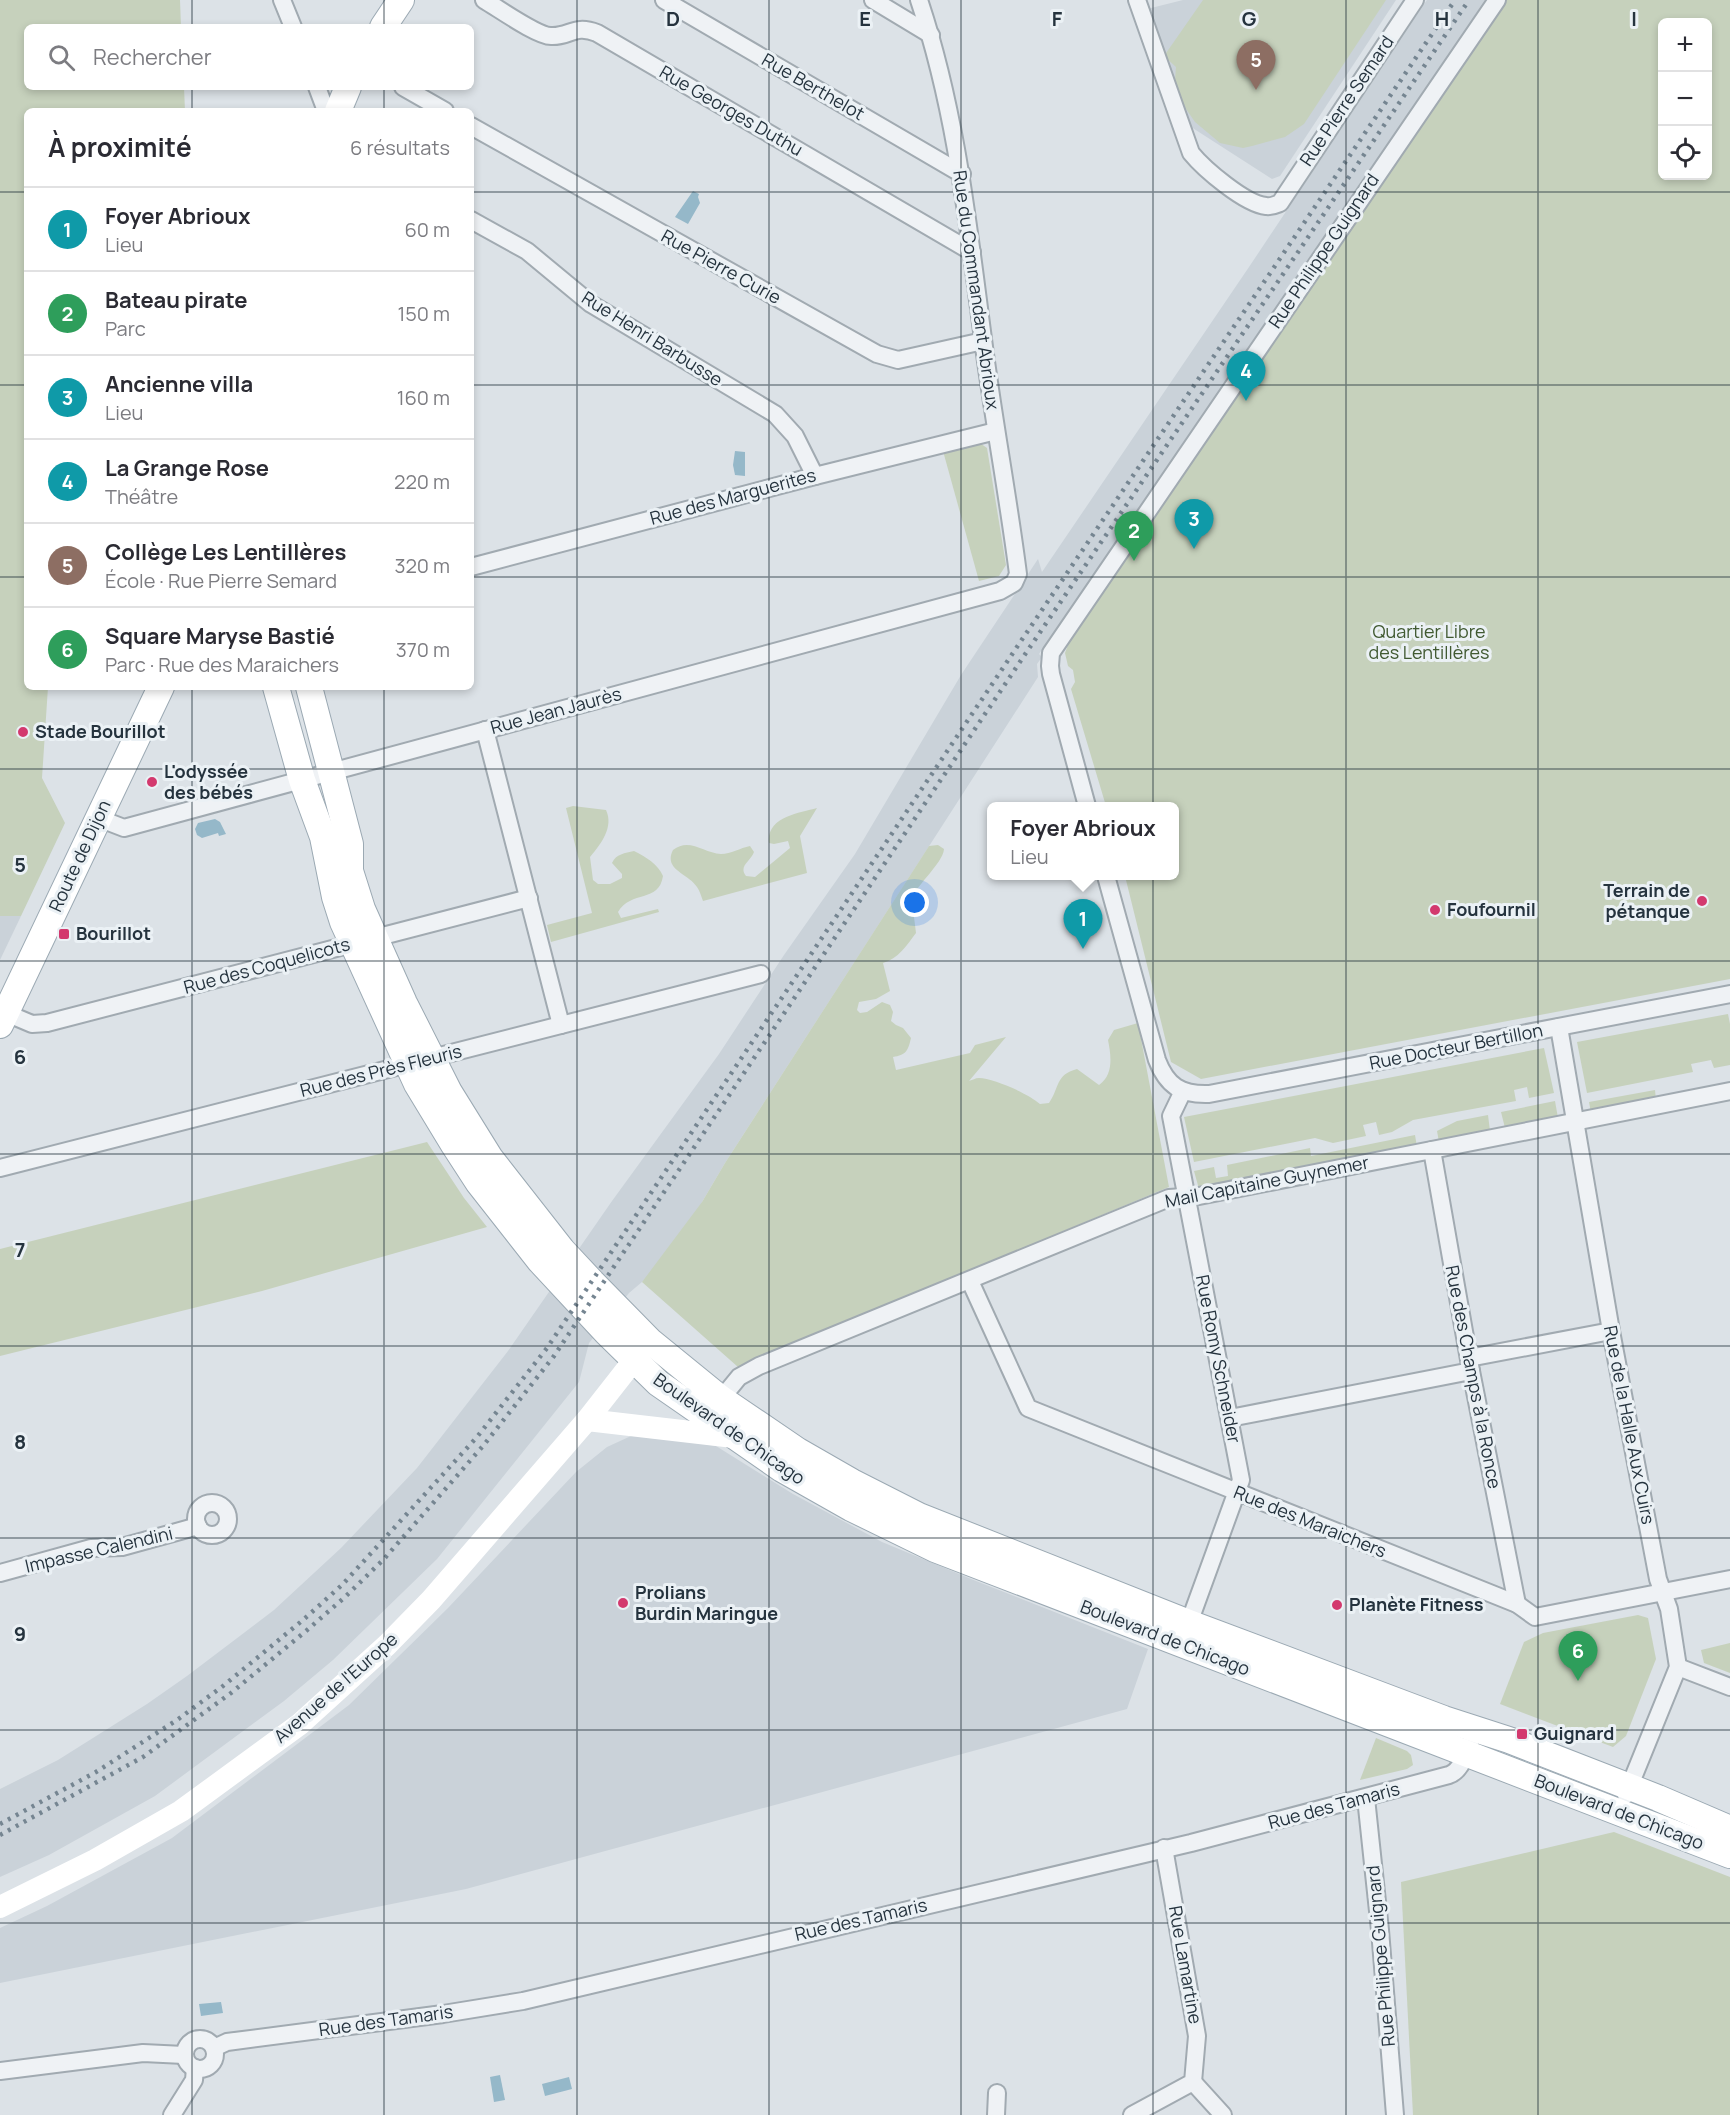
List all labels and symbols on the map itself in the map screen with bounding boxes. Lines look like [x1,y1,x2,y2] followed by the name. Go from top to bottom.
[666,5,680,32] text: D
[859,5,871,32] text: E
[1052,5,1063,32] text: F
[1242,5,1257,32] text: G
[1435,5,1449,32] text: H
[1631,5,1637,32] text: I
[1294,31,1399,170] street label: Rue Pierre Semard
[1236,40,1276,90] pin: 5
[758,47,869,125] street label: Rue Berthelot
[655,59,808,161] street label: Rue Georges Duthu
[1262,168,1384,332] street label: Rue Philippe Guignard
[948,169,1006,412] street label: Rue du Commandant Abrioux
[657,223,786,309] street label: Rue Pierre Curie
[577,285,728,391] street label: Rue Henri Barbusse
[1226,352,1266,401] pin: 4
[647,462,818,530] street label: Rue des Marguerites
[1174,500,1214,549] pin: 3
[1114,512,1154,561] pin: 2
[1369,619,1490,664] park label: Quartier Libre des Lentillères
[488,681,624,739] street label: Rue Jean Jaurès
[35,719,166,743] place label: Stade Bourillot
[16,725,30,739] marker: Stade Bourillot
[164,759,253,804] place label: L'odyssée des bébés
[145,775,159,789] marker: L'odyssée des bébés
[43,796,115,915] street label: Route de Dijon
[14,851,26,878] text: 5
[1603,878,1690,923] place label: Terrain de pétanque
[900,888,929,917] your location
[1695,894,1709,908] marker: Terrain de pétanque
[1447,897,1536,921] place label: Foufournil
[1064,900,1102,949] pin: 1
[1428,903,1442,917] marker: Foufournil
[76,921,151,945] place label: Bourillot
[57,927,71,941] marker: Bourillot
[181,931,353,999] street label: Rue des Coquelicots
[1367,1017,1545,1075] street label: Rue Docteur Bertillon
[297,1038,464,1102] street label: Rue des Près Fleuris
[14,1043,26,1070] text: 6
[1163,1149,1371,1213] street label: Mail Capitaine Guynemer
[15,1236,25,1263] text: 7
[1441,1263,1507,1491] street label: Rue des Champs à la Ronce
[1191,1273,1247,1445] street label: Rue Romy Schneider
[1599,1323,1661,1526] street label: Rue de la Halle Aux Cuirs
[649,1367,810,1490] street label: Boulevard de Chicago
[14,1428,26,1455] text: 8
[1230,1479,1390,1563] street label: Rue des Maraichers
[23,1520,175,1578] street label: Impasse Calendini
[635,1580,778,1625] place label: Prolians Burdin Maringue
[1349,1592,1484,1616] place label: Planète Fitness
[1077,1594,1254,1680] street label: Boulevard de Chicago
[616,1596,630,1610] marker: Prolians Burdin Maringue
[1330,1598,1344,1612] marker: Planète Fitness
[14,1620,26,1647] text: 9
[268,1627,402,1748] street label: Avenue de l'Europe
[1558,1632,1598,1681] pin: 6
[1534,1721,1614,1745] place label: Guignard
[1515,1727,1529,1741] marker: Guignard
[1531,1768,1708,1854] street label: Boulevard de Chicago
[1265,1776,1402,1834] street label: Rue des Tamaris
[1360,1865,1400,2048] street label: Rue Philippe Guignard
[792,1892,929,1946] street label: Rue des Tamaris
[1164,1904,1208,2026] street label: Rue Lamartine
[317,1999,455,2041] street label: Rue des Tamaris

